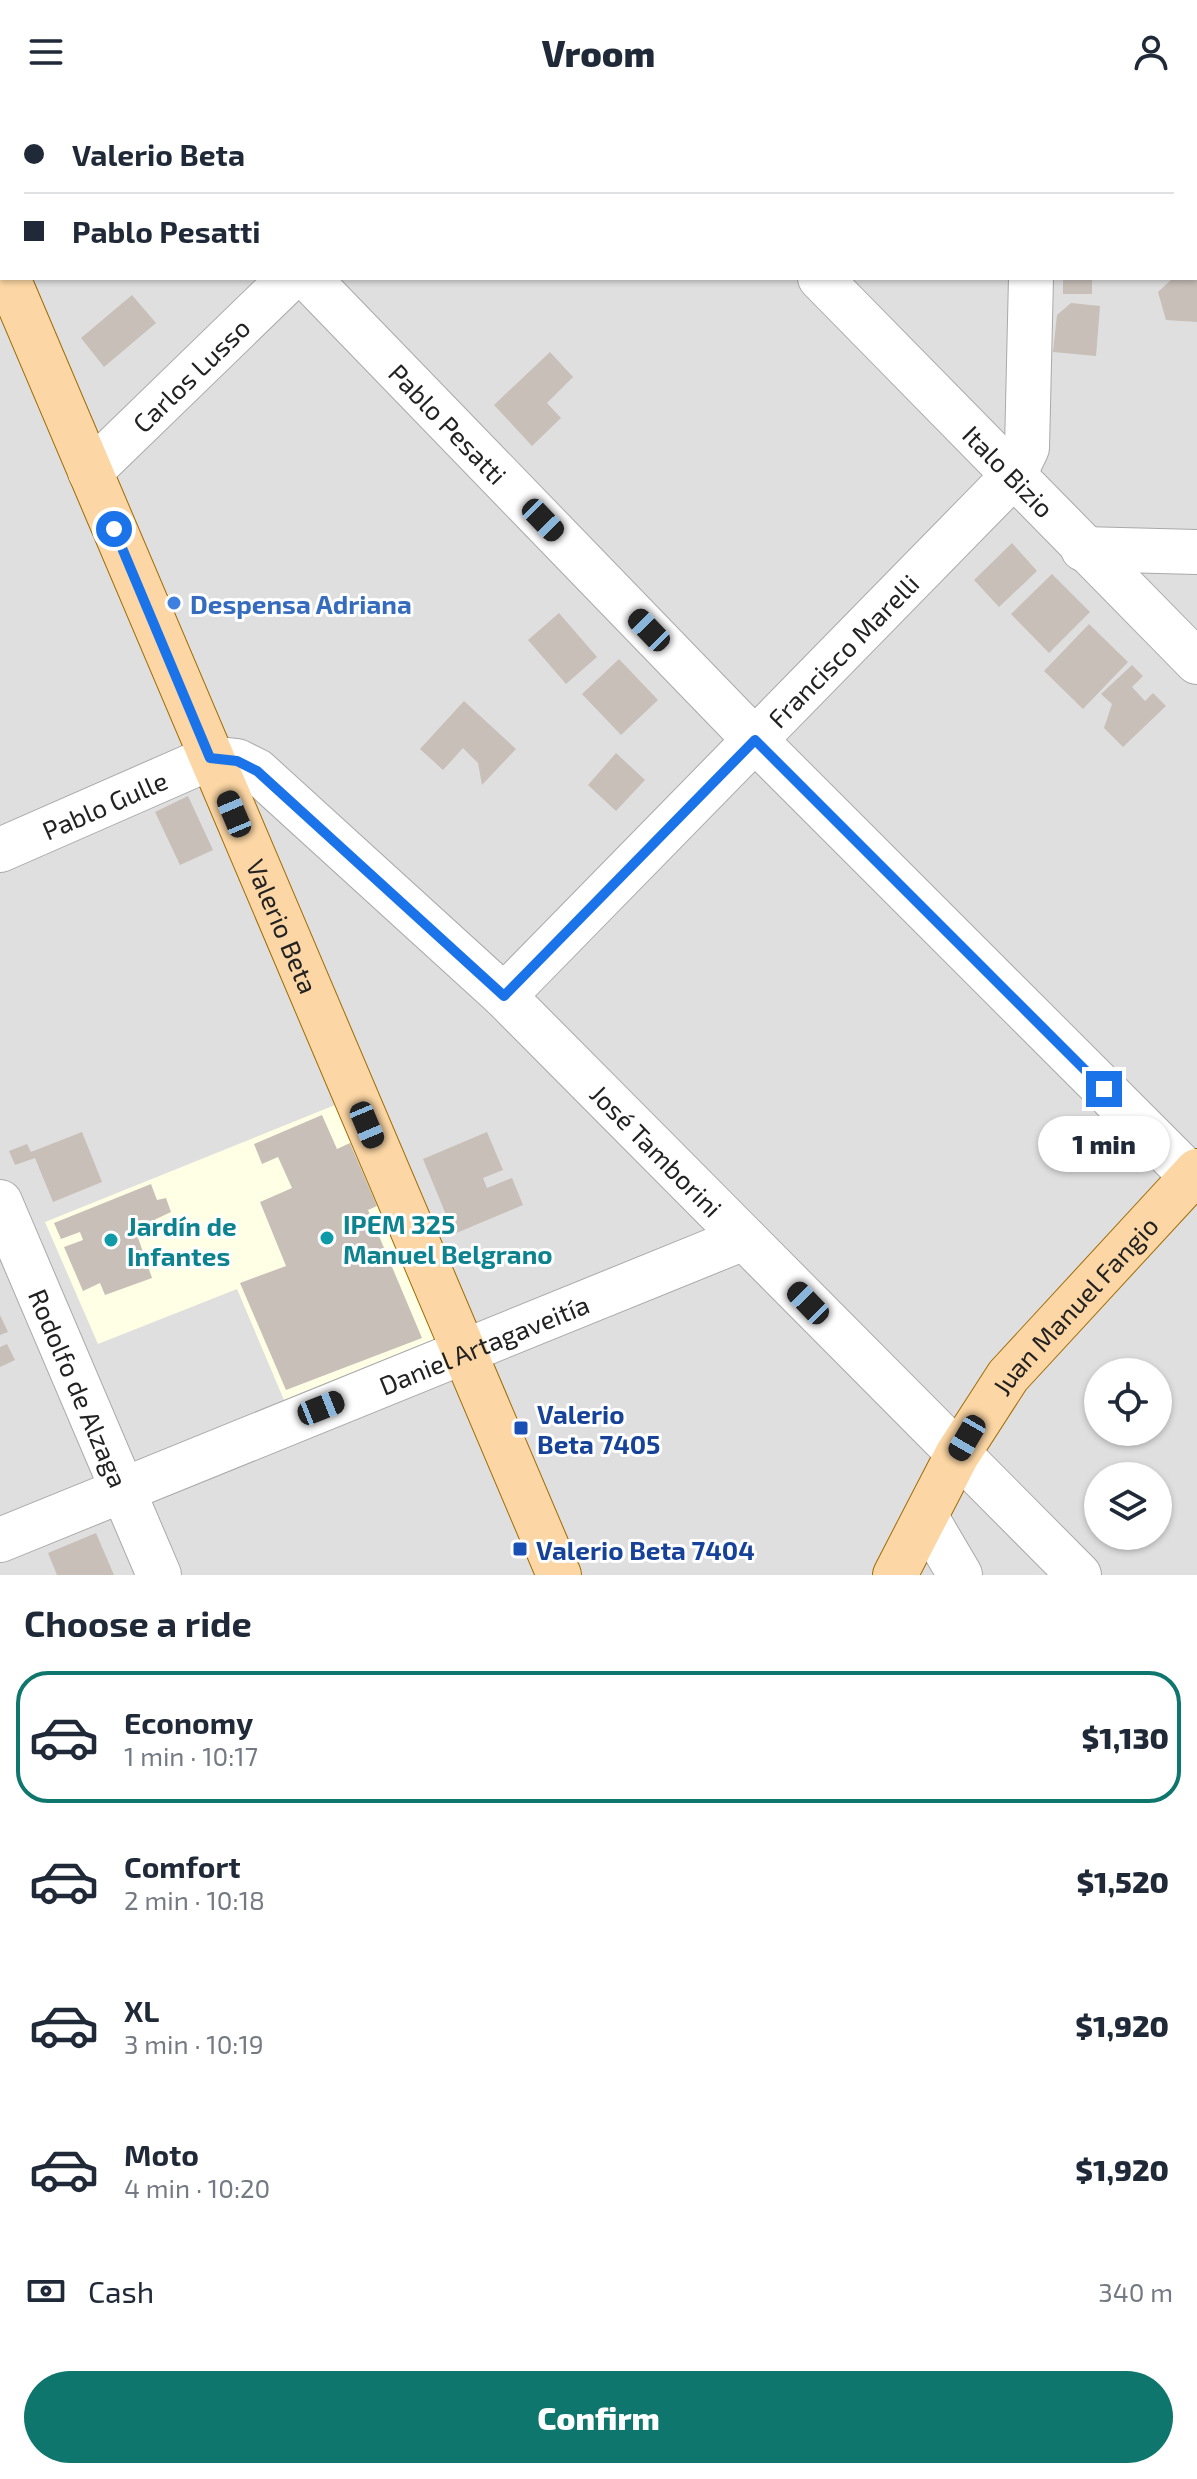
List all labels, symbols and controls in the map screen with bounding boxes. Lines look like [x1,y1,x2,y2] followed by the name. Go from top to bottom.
[24,30,68,74] icon: menu
[1129,30,1173,74] icon: person
[542,31,655,74] text: Vroom
[72,136,245,172] text: Valerio Beta
[72,213,261,249] text: Pablo Pesatti
[126,311,255,438] street label: Carlos Lusso
[383,356,514,490] street label: Pablo Pesatti
[957,418,1061,523] street label: Italo Bizio
[518,494,568,546] car
[96,511,132,547] route start
[761,567,924,733] street label: Francisco Marelli
[190,588,412,619] place label: Despensa Adriana
[165,594,183,612] marker: Despensa Adriana
[624,604,674,656] car
[37,763,172,845] street label: Pablo Gulle
[214,787,254,841] car
[241,854,325,998] street label: Valerio Beta
[1086,1071,1122,1107] route end
[585,1077,729,1223] street label: José Tamborini
[347,1098,387,1152] car
[1038,1117,1170,1173] callout: 1 min
[1072,1128,1136,1159] text: 1 min
[343,1208,553,1269] place label: IPEM 325 Manuel Belgrano
[985,1209,1163,1400] street label: Juan Manuel Fangio
[127,1210,237,1271] place label: Jardín de Infantes
[318,1229,336,1247] marker: IPEM 325 Manuel Belgrano
[102,1231,120,1249] marker: Jardín de Infantes
[783,1277,833,1329] car
[23,1284,135,1492] street label: Rodolfo de Alzaga
[374,1287,593,1400] street label: Daniel Artagaveitía
[1084,1358,1172,1550] map controls
[1084,1358,1172,1446] button: locate
[294,1388,348,1428] car
[537,1398,660,1459] place label: Valerio Beta 7405
[945,1411,989,1465] car
[512,1419,530,1437] marker: Valerio Beta 7405
[1084,1462,1172,1550] button: layers
[536,1534,755,1565] place label: Valerio Beta 7404
[511,1540,529,1558] marker: Valerio Beta 7404
[24,1601,252,1644] text: Choose a ride
[28,1701,100,1773] icon: car
[124,1704,253,1740] text: Economy
[1082,1719,1169,1755] text: $1,130
[124,1740,258,1771] text: 1 min · 10:17
[28,1845,100,1917] icon: car
[124,1848,241,1884] text: Comfort
[1076,1863,1169,1899] text: $1,520
[124,1884,265,1915] text: 2 min · 10:18
[28,1989,100,2061] icon: car
[124,1992,159,2028] text: XL
[1075,2007,1169,2043] text: $1,920
[124,2028,264,2059] text: 3 min · 10:19
[28,2133,100,2205] icon: car
[124,2136,199,2172] text: Moto
[1075,2151,1169,2187] text: $1,920
[124,2172,270,2203] text: 4 min · 10:20
[24,2269,68,2313] icon: cash
[88,2273,154,2309] text: Cash
[1098,2276,1173,2307] text: 340 m
[24,2371,1173,2463] button: Confirm

